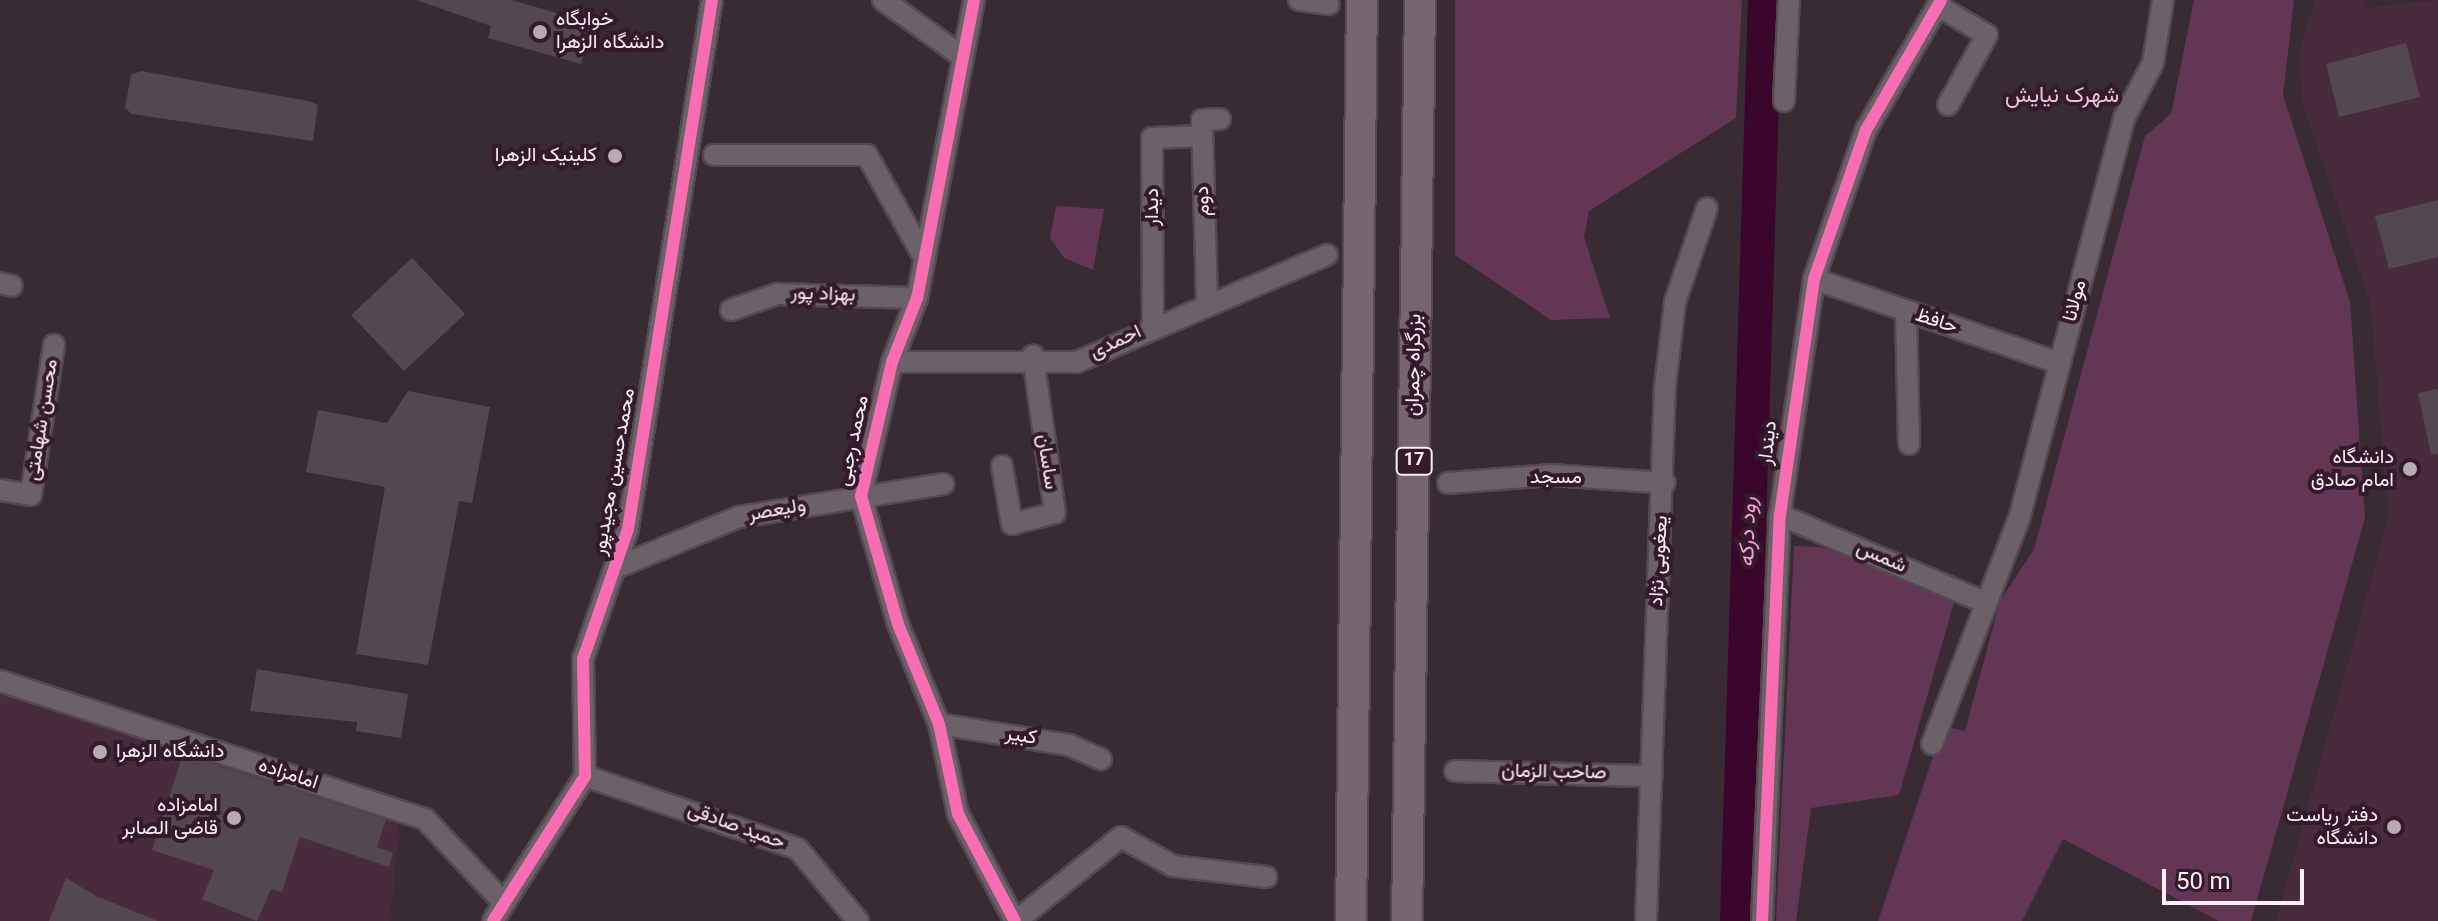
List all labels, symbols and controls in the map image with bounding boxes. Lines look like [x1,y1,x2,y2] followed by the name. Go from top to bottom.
[556,8,664,55] place label: خوابگاه دانشگاه الزهرا
[531,23,549,41] marker: خوابگاه دانشگاه الزهرا
[2005,84,2119,110] district label: شهرک نیایش
[495,144,597,168] place label: کلینیک الزهرا
[604,145,626,167] marker: کلینیک الزهرا
[1191,185,1217,217] street label: دوم
[1141,188,1165,226] street label: دیدار
[2059,278,2093,324] street label: مولانا
[790,282,856,308] street label: بهزاد پور
[1912,304,1960,340] street label: حافظ
[1402,314,1428,416] street label: بزرگراه چمران
[1086,321,1146,365] street label: احمدی
[22,358,64,482] street label: محسن شهامتی
[588,386,642,558] street label: محمدحسین مجیدپور
[833,393,875,489] street label: محمد رجبی
[1754,419,1784,467] street label: دیندار
[1030,433,1062,491] street label: ساسان
[2311,446,2394,493] place label: دانشگاه امام صادق
[1394,447,1434,475] road number: 17
[2401,460,2419,478] marker: دانشگاه امام صادق
[1530,466,1582,490] street label: مسجد
[746,494,808,528] street label: ولیعصر
[1735,496,1763,568] water label: رود درکه
[1646,515,1674,607] street label: یعغوبی نژاد
[1852,537,1910,579] street label: شمس
[1004,723,1038,751] street label: کبیر
[116,740,224,764] place label: دانشگاه الزهرا
[91,743,109,761] marker: دانشگاه الزهرا
[255,754,321,796] street label: امامزاده
[1501,760,1607,786] street label: صاحب الزمان
[122,794,218,841] place label: امامزاده قاضی الصابر
[684,798,788,856] street label: حمید صادقی
[2286,804,2378,851] place label: دفتر ریاست دانشگاه
[225,809,243,827] marker: امامزاده قاضی الصابر
[2385,818,2403,836] marker: دفتر ریاست دانشگاه
[2166,853,2308,903] scale bar
[2176,864,2230,902] text: 50 m

